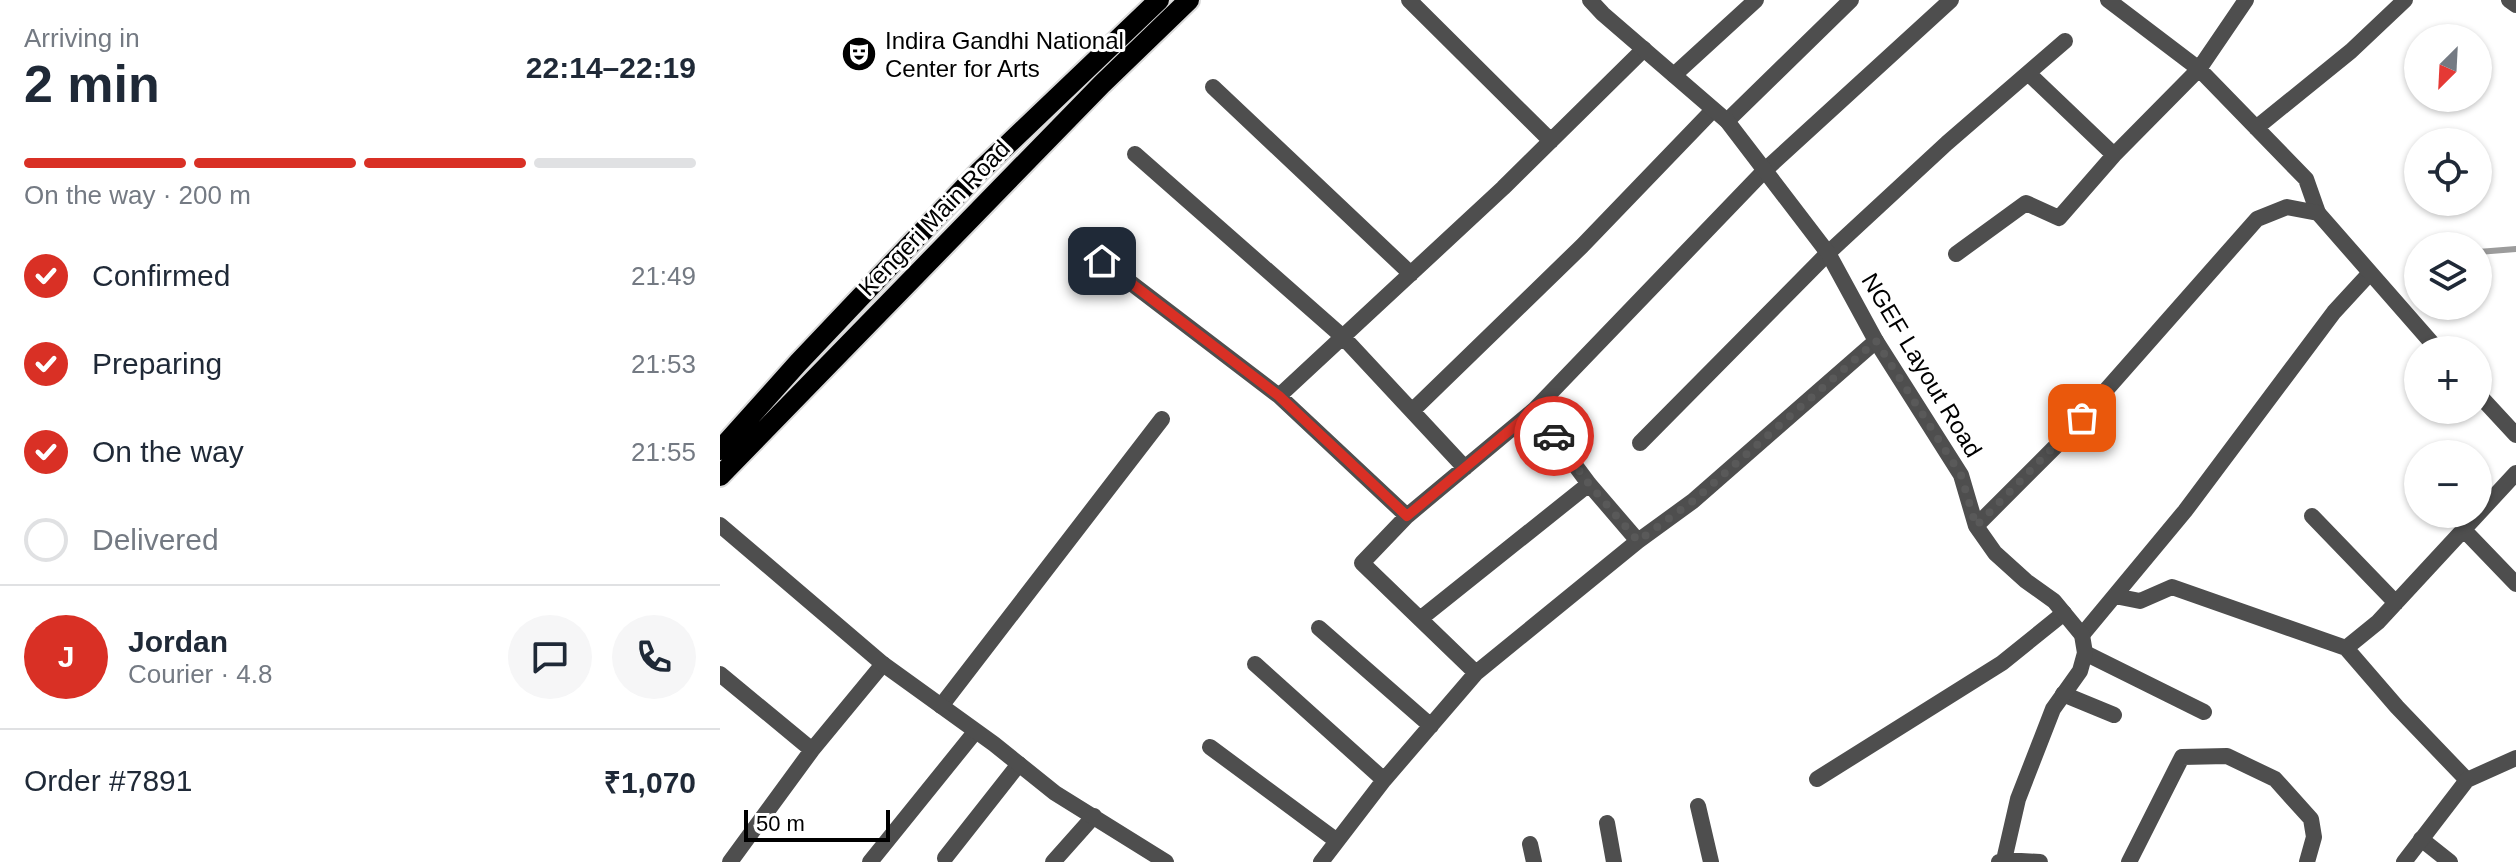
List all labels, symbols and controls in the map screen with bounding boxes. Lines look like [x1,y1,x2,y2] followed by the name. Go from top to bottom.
[24,23,140,53] text: Arriving in
[2404,24,2492,112] north arrow
[2404,24,2492,528] map controls
[885,27,1124,82] place label: Indira Gandhi National Center for Arts
[840,35,878,73] theatre icon: Indira Gandhi National Center for Arts
[526,51,696,84] text: 22:14–22:19
[24,55,160,113] text: 2 min
[2404,128,2492,216] button: locate
[853,135,1015,301] street label: Kengeri Main Road
[24,180,251,210] text: On the way · 200 m
[1068,227,1136,295] pin
[2404,232,2492,320] button: layers
[1080,239,1124,283] icon: home
[24,254,68,298] icon: check
[92,259,230,292] text: Confirmed
[631,261,696,291] text: 21:49
[1856,268,1988,462] street label: NGEF Layout Road
[2404,336,2492,424] button: +
[24,342,68,386] icon: check
[92,347,222,380] text: Preparing
[631,349,696,379] text: 21:53
[2048,384,2116,452] pin
[1514,396,1594,476] courier
[2060,396,2104,440] icon: bag
[1532,414,1576,458] icon: car
[24,430,68,474] icon: check
[92,435,244,468] text: On the way
[631,437,696,467] text: 21:55
[2404,440,2492,528] button: −
[92,523,219,556] text: Delivered
[508,615,592,699] button: chat
[612,615,696,699] button: phone
[128,625,228,658] text: Jordan
[58,640,74,673] text: J
[128,659,273,689] text: Courier · 4.8
[24,764,192,797] text: Order #7891
[604,766,696,799] text: ₹1,070
[744,806,890,842] scale bar
[756,811,805,836] text: 50 m

